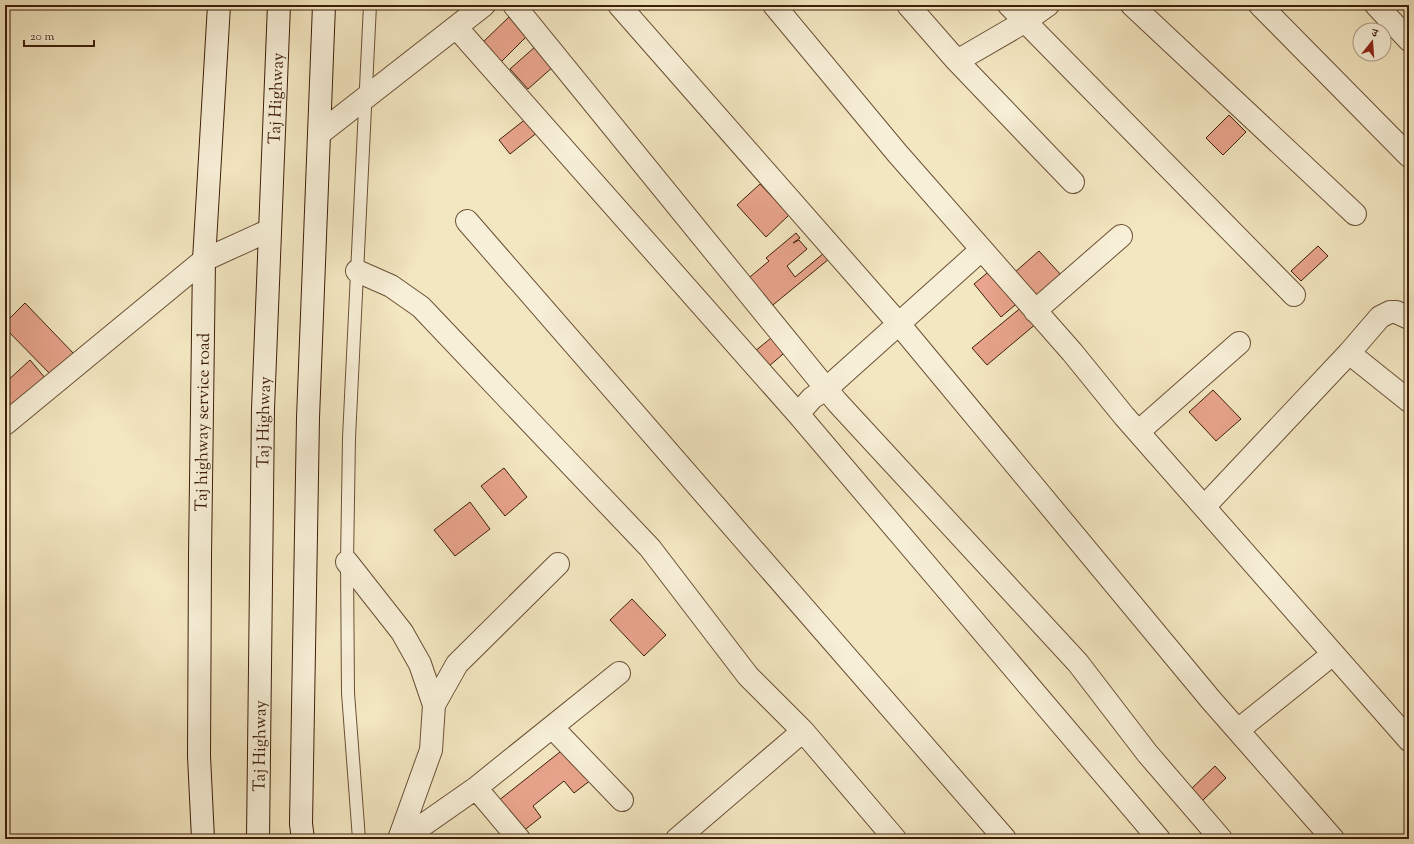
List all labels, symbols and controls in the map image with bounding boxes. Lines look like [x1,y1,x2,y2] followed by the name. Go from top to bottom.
[24,22,94,48] scale bar
[1352,22,1392,62] north arrow
[1369,25,1381,42] text: उ
[30,28,55,46] text: 20 m
[264,52,291,145] street label: Taj Highway
[191,332,217,512] street label: Taj highway service road
[252,375,278,468] street label: Taj Highway
[249,700,274,792] street label: Taj Highway

